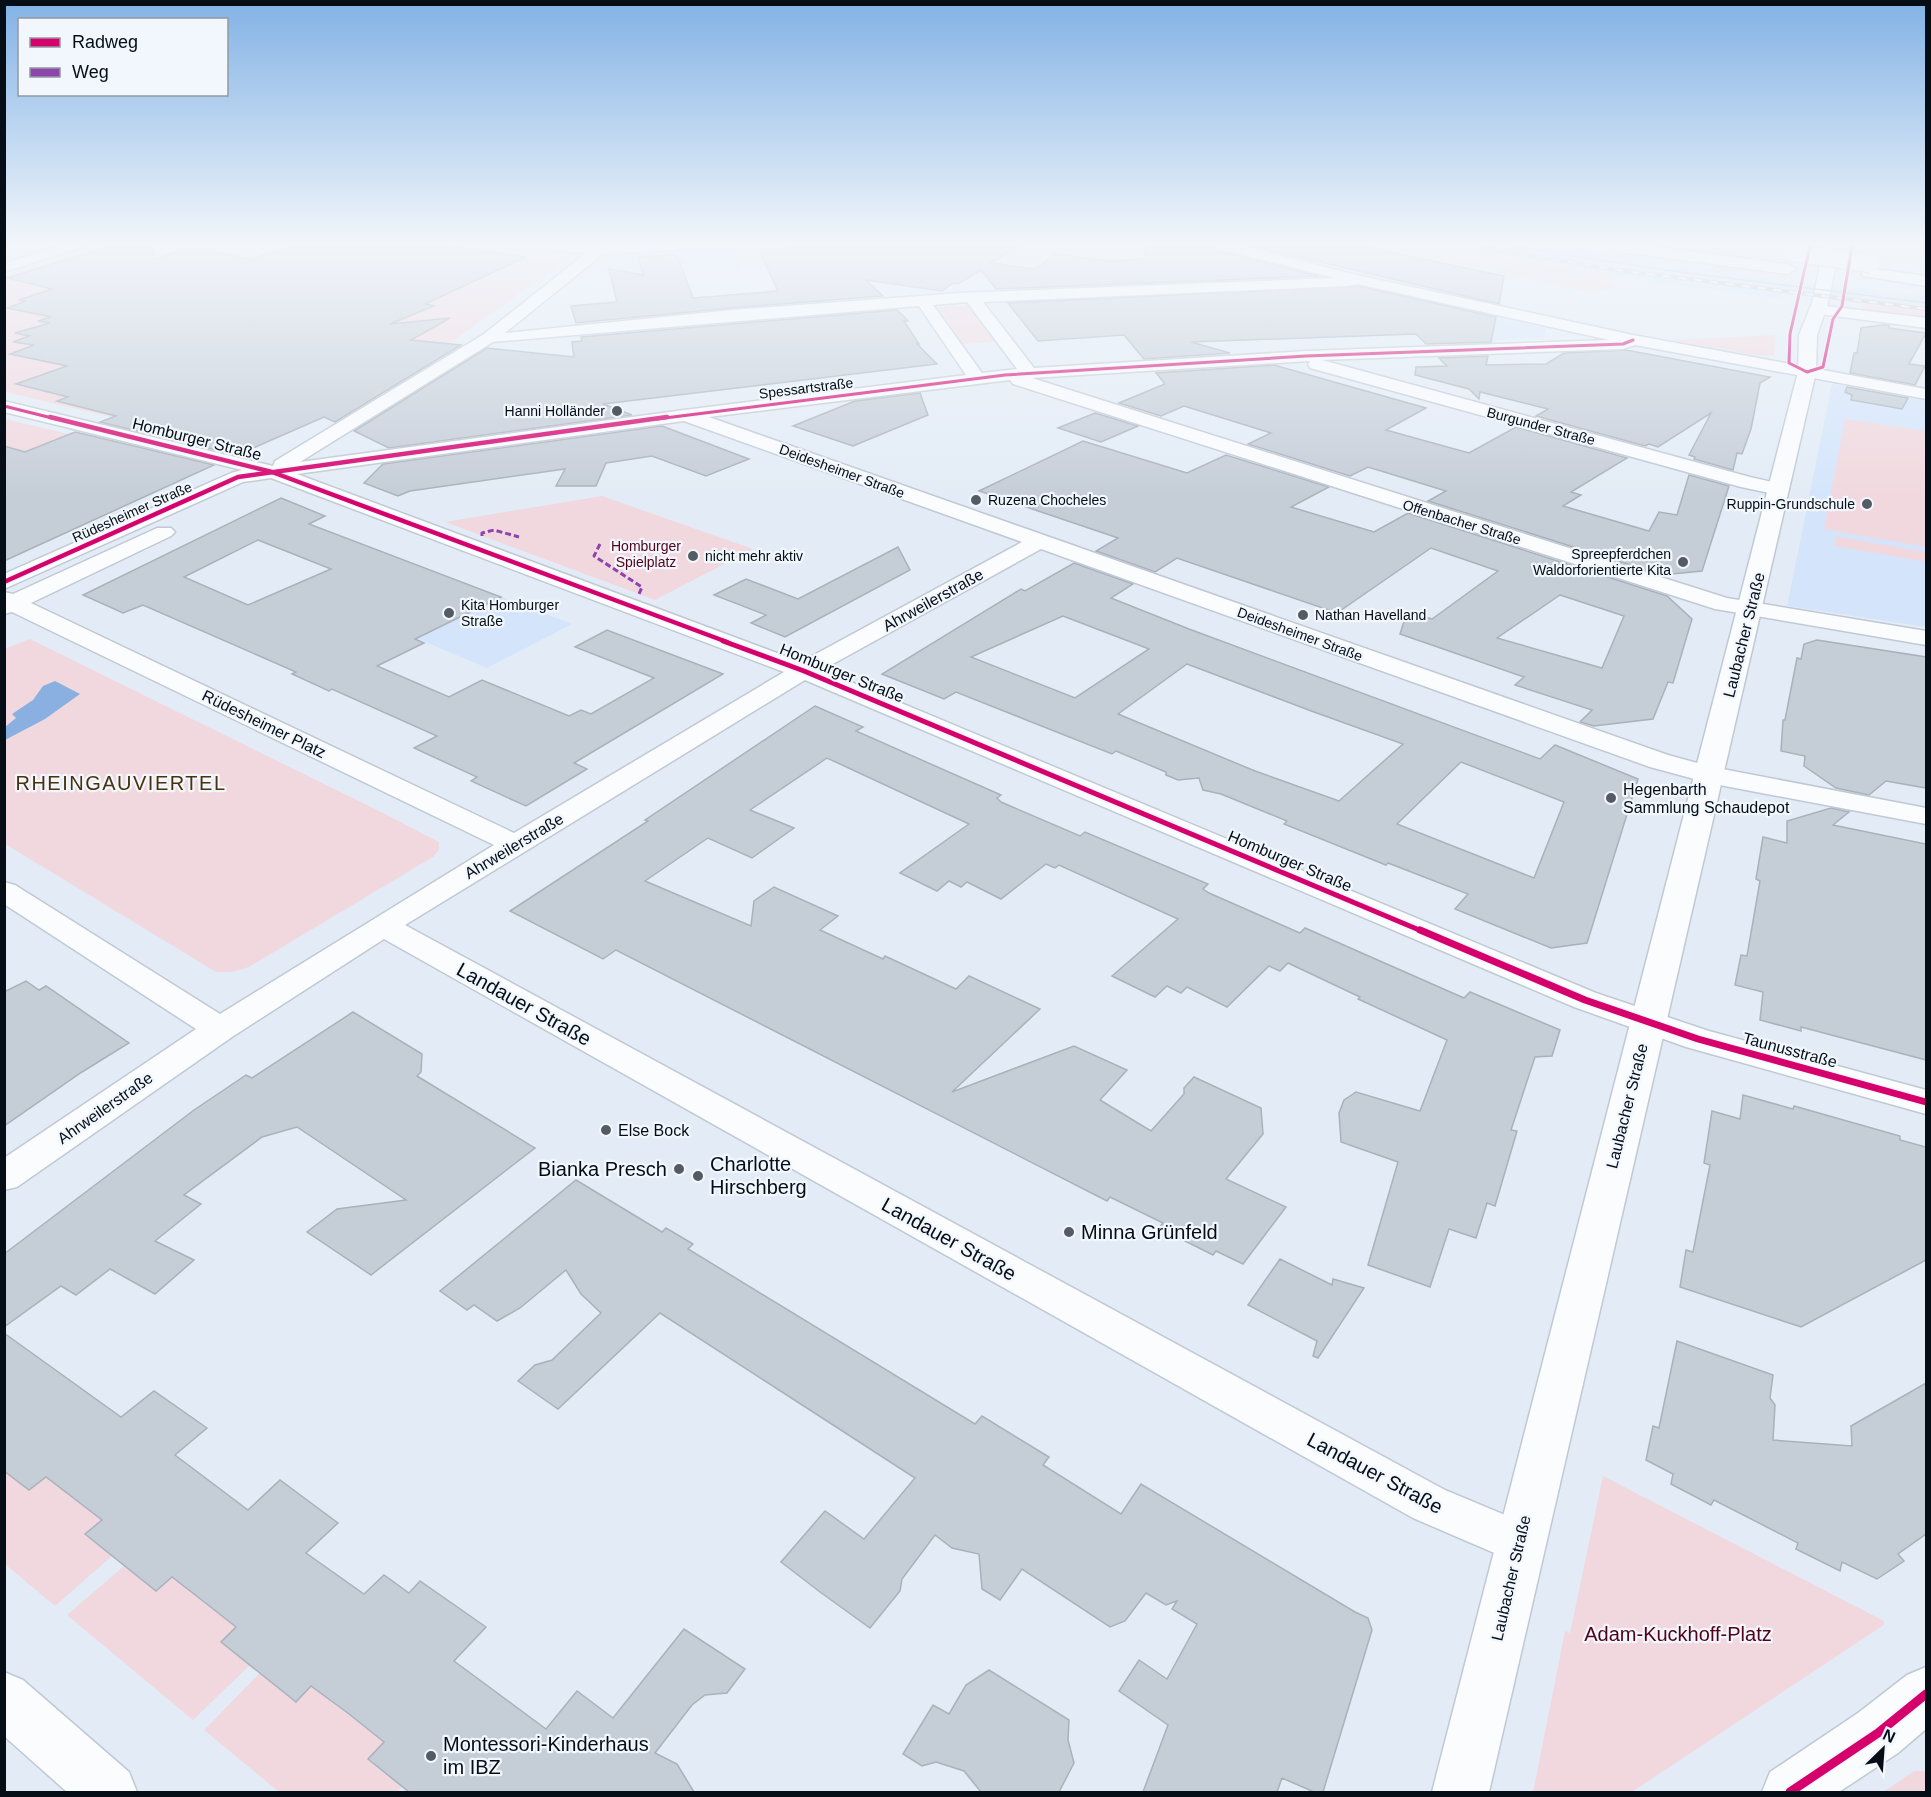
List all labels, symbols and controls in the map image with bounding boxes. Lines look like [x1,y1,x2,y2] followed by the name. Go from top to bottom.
[18,18,228,96] legend
[72,32,138,52] text: Radweg
[72,62,109,82] text: Weg
[758,374,854,402] street label: Spessartstraße
[505,403,605,419] place label: Hanni Holländer
[610,404,624,418] marker: Hanni Holländer
[1485,404,1597,448] street label: Burgunder Straße
[131,415,263,463] street label: Homburger Straße
[777,441,907,501] street label: Deidesheimer Straße
[70,478,194,546] street label: Rüdesheimer Straße
[988,492,1106,508] place label: Ruzena Chocheles
[969,493,983,507] marker: Ruzena Chocheles
[1401,496,1523,548] street label: Offenbacher Straße
[1727,496,1855,512] place label: Ruppin-Grundschule
[1860,497,1874,511] marker: Ruppin-Grundschule
[611,538,681,570] park label: Homburger Spielplatz
[1533,546,1671,578] place label: Spreepferdchen Waldorforientierte Kita
[705,548,803,564] place label: nicht mehr aktiv
[686,549,700,563] marker: nicht mehr aktiv
[1676,555,1690,569] marker: Spreepferdchen Waldorforientierte Kita
[880,565,986,635] street label: Ahrweilerstraße
[1720,571,1768,699] street label: Laubacher Straße
[461,597,559,629] place label: Kita Homburger Straße
[1235,604,1365,664] street label: Deidesheimer Straße
[442,606,456,620] marker: Kita Homburger Straße
[1315,607,1426,623] place label: Nathan Havelland
[1296,608,1310,622] marker: Nathan Havelland
[777,640,907,706] street label: Homburger Straße
[200,687,328,761] street label: Rüdesheimer Platz
[15,772,227,794] district label: RHEINGAUVIERTEL
[1623,781,1790,816] place label: Hegenbarth Sammlung Schaudepot
[1604,791,1618,805] marker: Hegenbarth Sammlung Schaudepot
[462,810,566,882] street label: Ahrweilerstraße
[1226,827,1354,895] street label: Homburger Straße
[453,958,595,1050] street label: Landauer Straße
[1741,1029,1839,1071] street label: Taunusstraße
[1603,1042,1651,1170] street label: Laubacher Straße
[54,1069,156,1147] street label: Ahrweilerstraße
[618,1122,690,1139] place label: Else Bock
[599,1123,613,1137] marker: Else Bock
[710,1153,807,1198] place label: Charlotte Hirschberg
[538,1158,667,1180] place label: Bianka Presch
[672,1162,686,1176] marker: Bianka Presch
[691,1169,705,1183] marker: Charlotte Hirschberg
[878,1193,1020,1285] street label: Landauer Straße
[1081,1221,1218,1243] place label: Minna Grünfeld
[1062,1225,1076,1239] marker: Minna Grünfeld
[1304,1428,1446,1518] street label: Landauer Straße
[1488,1514,1534,1642] street label: Laubacher Straße
[1584,1623,1772,1645] park label: Adam-Kuckhoff-Platz
[1853,1719,1913,1779] north arrow
[1880,1726,1898,1746] text: N
[443,1733,649,1778] place label: Montessori-Kinderhaus im IBZ
[424,1749,438,1763] marker: Montessori-Kinderhaus im IBZ

